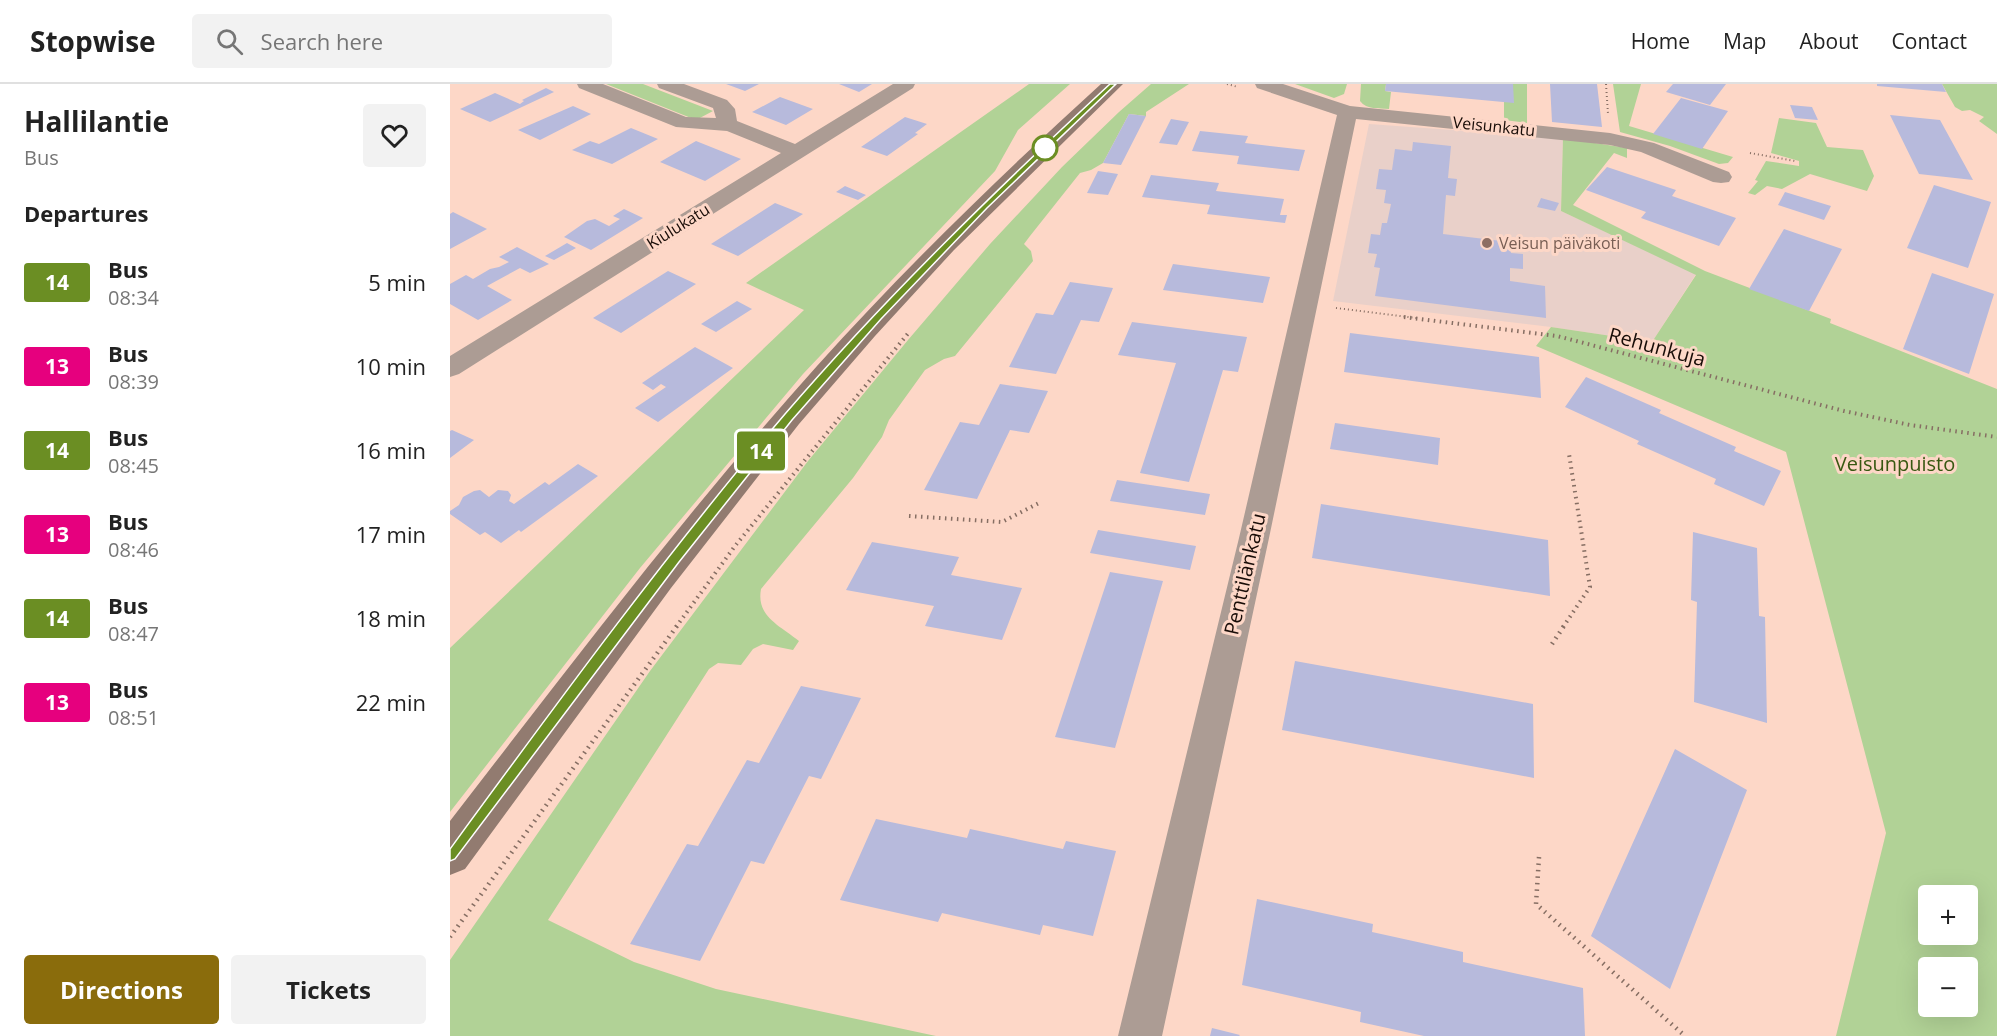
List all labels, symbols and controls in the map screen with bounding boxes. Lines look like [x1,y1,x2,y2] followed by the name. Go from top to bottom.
[192,14,612,68] search box
[30,22,156,60] text: Stopwise
[213,25,246,58] icon: search
[261,26,383,56] text: Search here
[1631,27,1690,55] text: Home
[1723,27,1766,55] text: Map
[1799,27,1859,55] text: About
[1892,27,1967,55] text: Contact
[24,102,169,140] text: Hallilantie
[363,104,426,167] button: heart
[1452,111,1536,141] street label: Veisunkatu
[1032,135,1058,161] unlabelled marker
[24,144,59,171] text: Bus
[24,198,148,228] text: Departures
[642,198,714,254] street label: Kiulukatu
[1499,232,1620,254] place label: Veisun päiväkoti
[1480,236,1494,250] marker: Veisun päiväkoti
[108,254,148,284] text: Bus
[368,267,426,297] text: 5 min
[45,268,69,296] text: 14
[108,284,159,311] text: 08:34
[1606,321,1709,372] street label: Rehunkuja
[108,338,148,368] text: Bus
[356,351,426,381] text: 10 min
[45,352,69,380] text: 13
[108,368,159,395] text: 08:39
[108,422,148,452] text: Bus
[734,432,788,470] line badge: 14
[356,435,426,465] text: 16 min
[45,436,69,464] text: 14
[749,437,773,465] text: 14
[1835,450,1955,477] park label: Veisunpuisto
[108,452,159,479] text: 08:45
[108,506,148,536] text: Bus
[1217,510,1272,637] street label: Penttilänkatu
[356,519,426,549] text: 17 min
[45,520,69,548] text: 13
[108,536,159,563] text: 08:46
[108,590,148,620] text: Bus
[356,603,426,633] text: 18 min
[45,604,69,632] text: 14
[108,620,159,647] text: 08:47
[108,674,148,704] text: Bus
[356,687,426,717] text: 22 min
[45,688,69,716] text: 13
[108,704,159,731] text: 08:51
[1918,885,1978,1017] map controls
[1918,885,1978,945] button: +
[24,955,219,1024] button: Directions
[231,955,426,1024] button: Tickets
[1918,957,1978,1017] button: −

